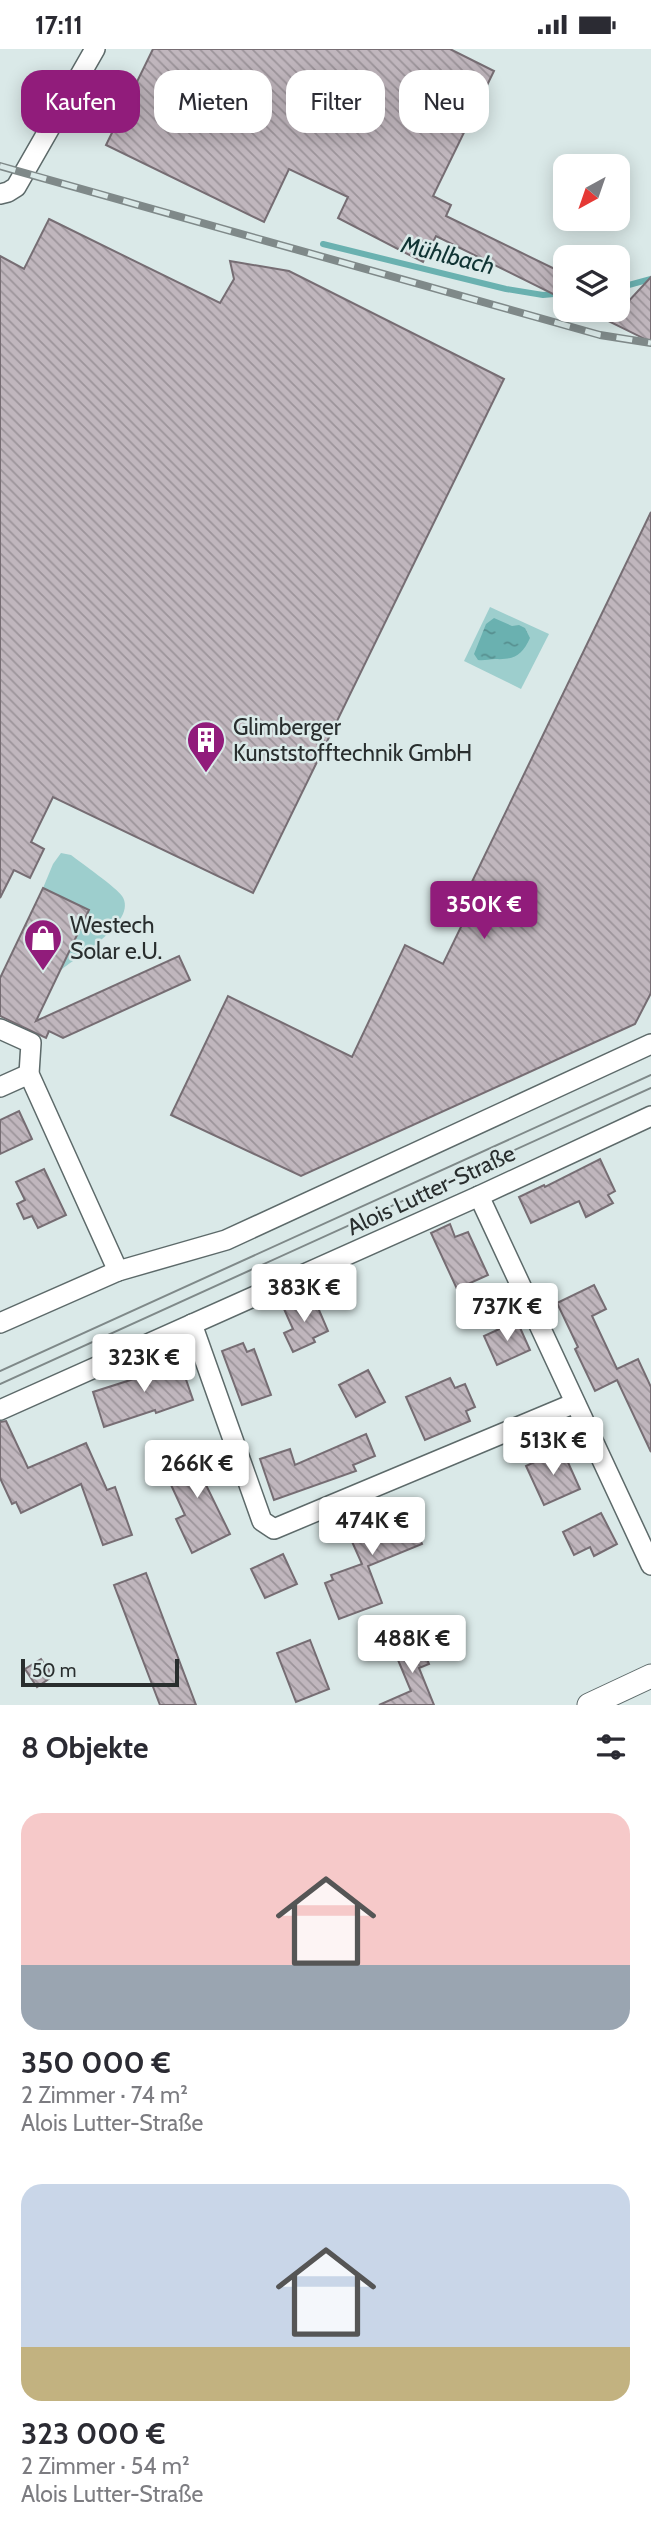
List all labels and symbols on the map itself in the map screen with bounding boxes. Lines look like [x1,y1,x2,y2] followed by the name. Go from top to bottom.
[553,154,630,231] north arrow
[397,229,498,281] water label: Mühlbach
[233,713,472,767] place label: Glimberger Kunststofftechnik GmbH
[185,719,227,774] building icon: Glimberger Kunststofftechnik GmbH
[427,881,541,941] pin: 350K €
[70,911,162,965] place label: Westech Solar e.U.
[22,917,64,972] shop icon: Westech Solar e.U.
[342,1139,520,1241] street label: Alois Lutter-Straße
[247,1265,361,1324] pin: 383K €
[450,1283,564,1343] pin: 737K €
[87,1335,201,1394] pin: 323K €
[496,1417,610,1477] pin: 513K €
[140,1441,254,1500] pin: 266K €
[315,1497,429,1557] pin: 474K €
[355,1615,469,1675] pin: 488K €
[21,1656,178,1688] scale bar

